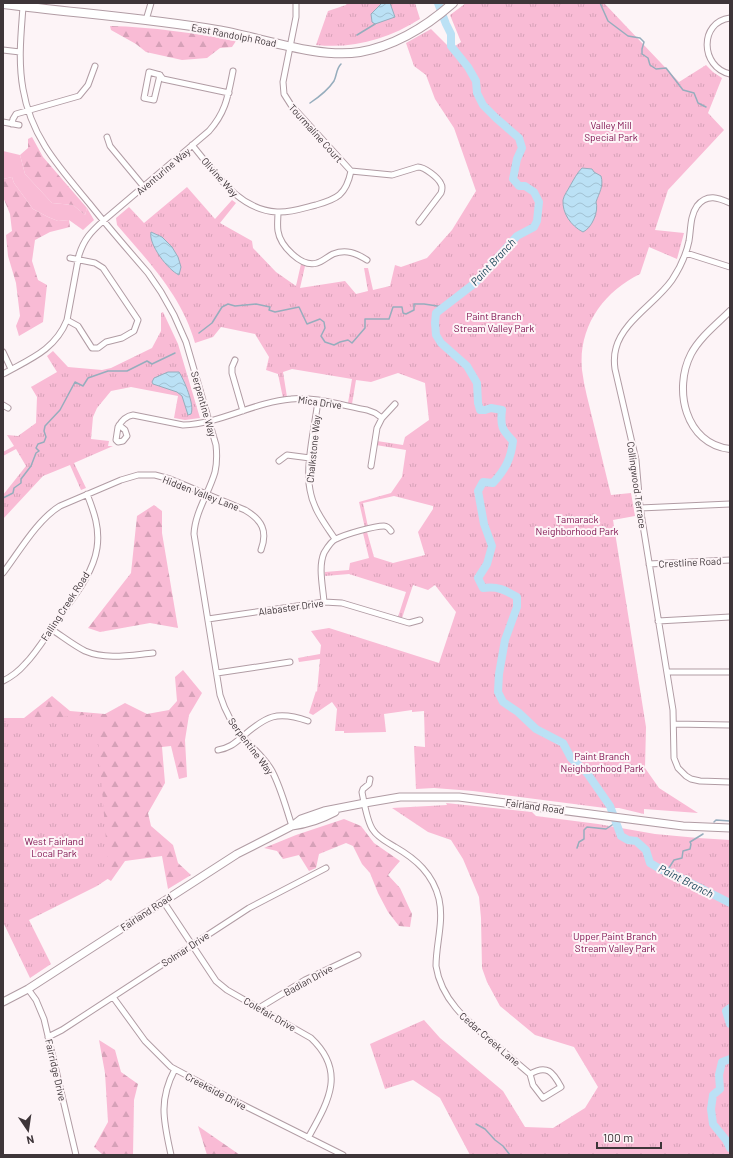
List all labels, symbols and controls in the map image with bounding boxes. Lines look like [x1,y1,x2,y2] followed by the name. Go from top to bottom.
[190,21,278,49] street label: East Randolph Road
[287,101,346,165] street label: Tourmaline Court
[584,119,638,143] park label: Valley Mill Special Park
[134,145,193,197] street label: Aventurine Way
[199,155,241,200] street label: Olivine Way
[468,235,518,288] water label: Paint Branch
[454,310,534,334] park label: Paint Branch Stream Valley Park
[189,370,219,439] street label: Serpentine Way
[297,393,343,411] street label: Mica Drive
[303,414,323,484] street label: Chalkstone Way
[625,441,649,529] street label: Collingwood Terrace
[161,473,241,513] street label: Hidden Valley Lane
[535,513,619,537] park label: Tamarack Neighborhood Park
[658,554,722,570] street label: Crestline Road
[38,569,92,643] street label: Falling Creek Road
[258,596,324,618] street label: Alabaster Drive
[226,715,276,777] street label: Serpentine Way
[560,750,644,774] park label: Paint Branch Neighborhood Park
[505,796,565,816] street label: Fairland Road
[25,835,83,859] park label: West Fairland Local Park
[657,861,716,900] water label: Paint Branch
[118,891,174,933] street label: Fairland Road
[159,929,211,969] street label: Solmar Drive
[573,930,657,954] park label: Upper Paint Branch Stream Valley Park
[281,962,335,998] street label: Badian Drive
[242,994,298,1034] street label: Colefair Drive
[457,1009,523,1069] street label: Cedar Creek Lane
[43,1038,69,1102] street label: Fairridge Drive
[183,1070,249,1112] street label: Creekside Drive
[8,1110,48,1150] north arrow
[597,1124,661,1150] scale bar
[603,1130,633,1144] text: 100 m
[25,1133,35,1147] text: N

